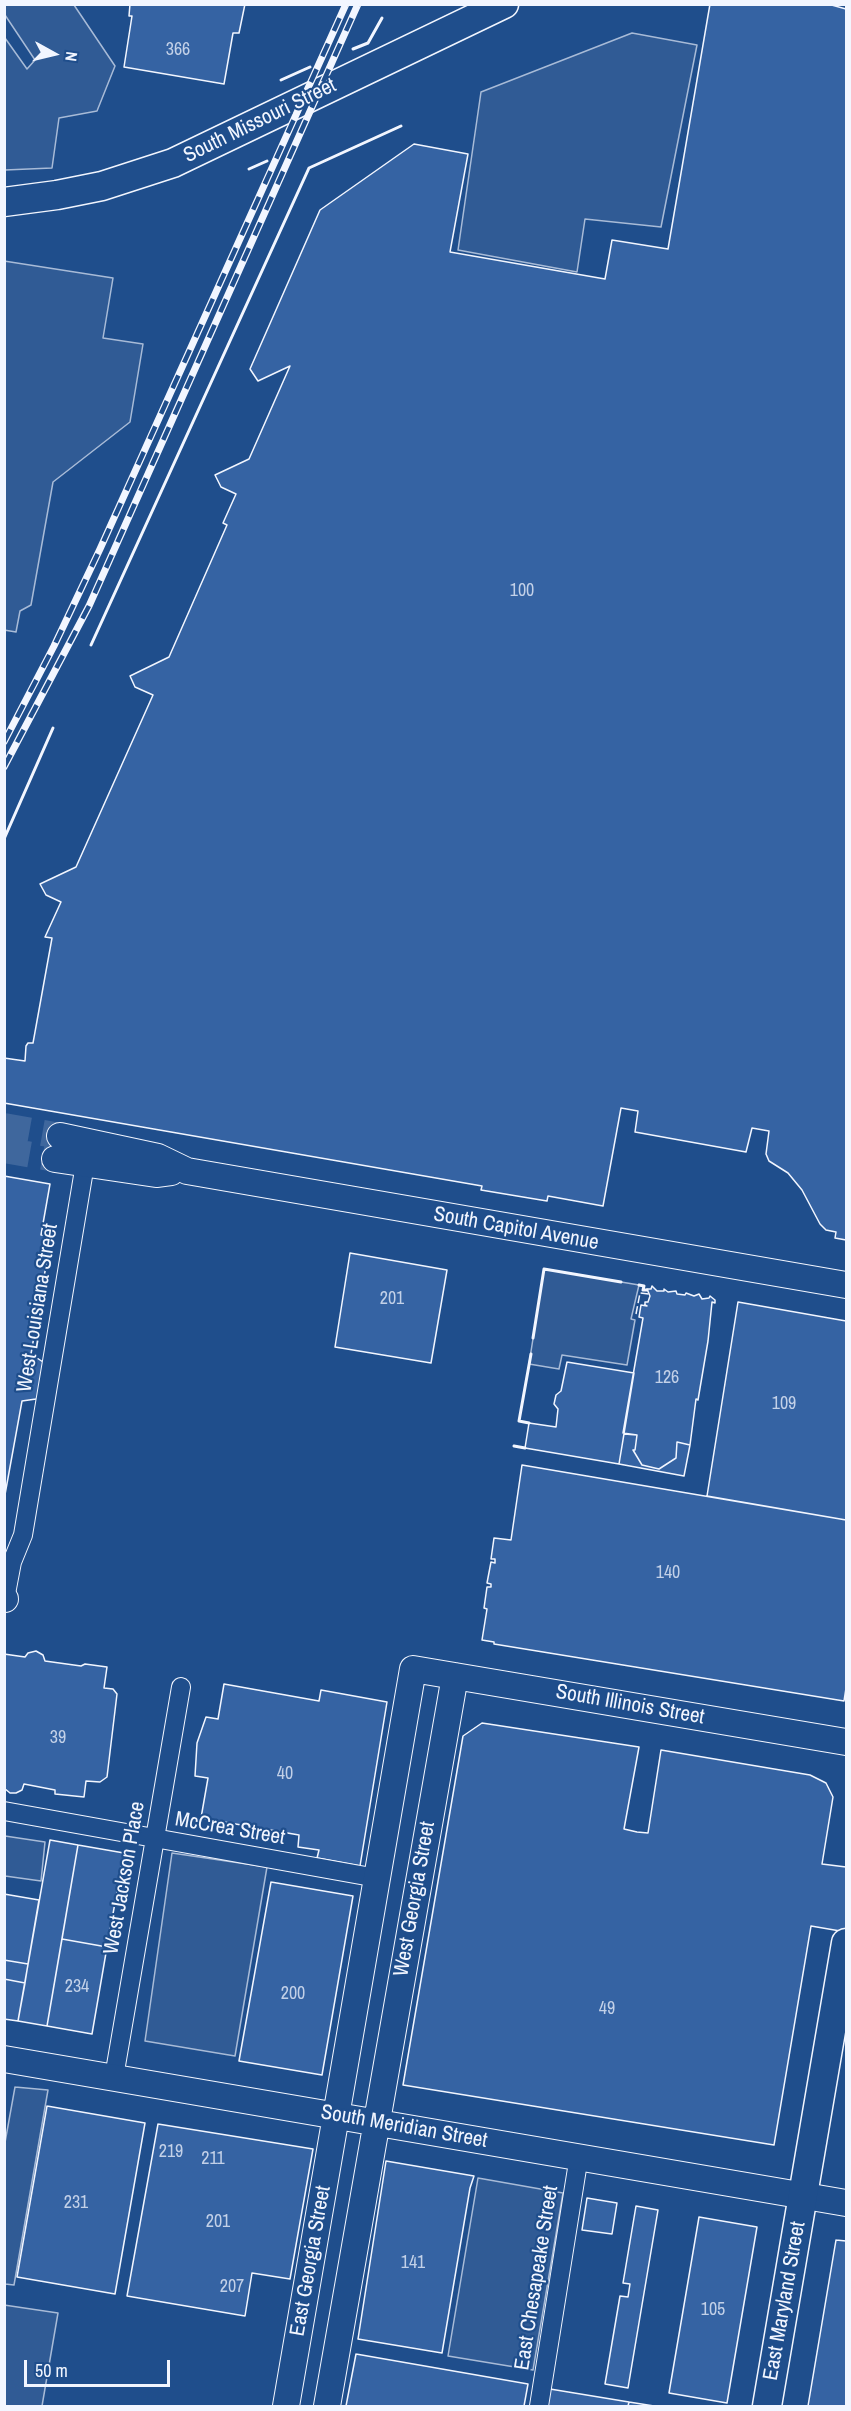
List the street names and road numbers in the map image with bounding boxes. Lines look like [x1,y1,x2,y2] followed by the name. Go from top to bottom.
[180,73,340,169] street label: South Missouri Street
[431,1202,601,1256] street label: South Capitol Avenue
[12,1222,64,1394] street label: West Louisiana Street
[554,1680,706,1730] street label: South Illinois Street
[99,1800,151,1956] street label: West Jackson Place
[173,1807,287,1851] street label: McCrea Street
[389,1820,441,1978] street label: West Georgia Street
[319,2100,489,2154] street label: South Meridian Street
[285,2184,337,2338] street label: East Georgia Street
[510,2184,564,2372] street label: East Chesapeake Street
[759,2220,811,2382] street label: East Maryland Street

